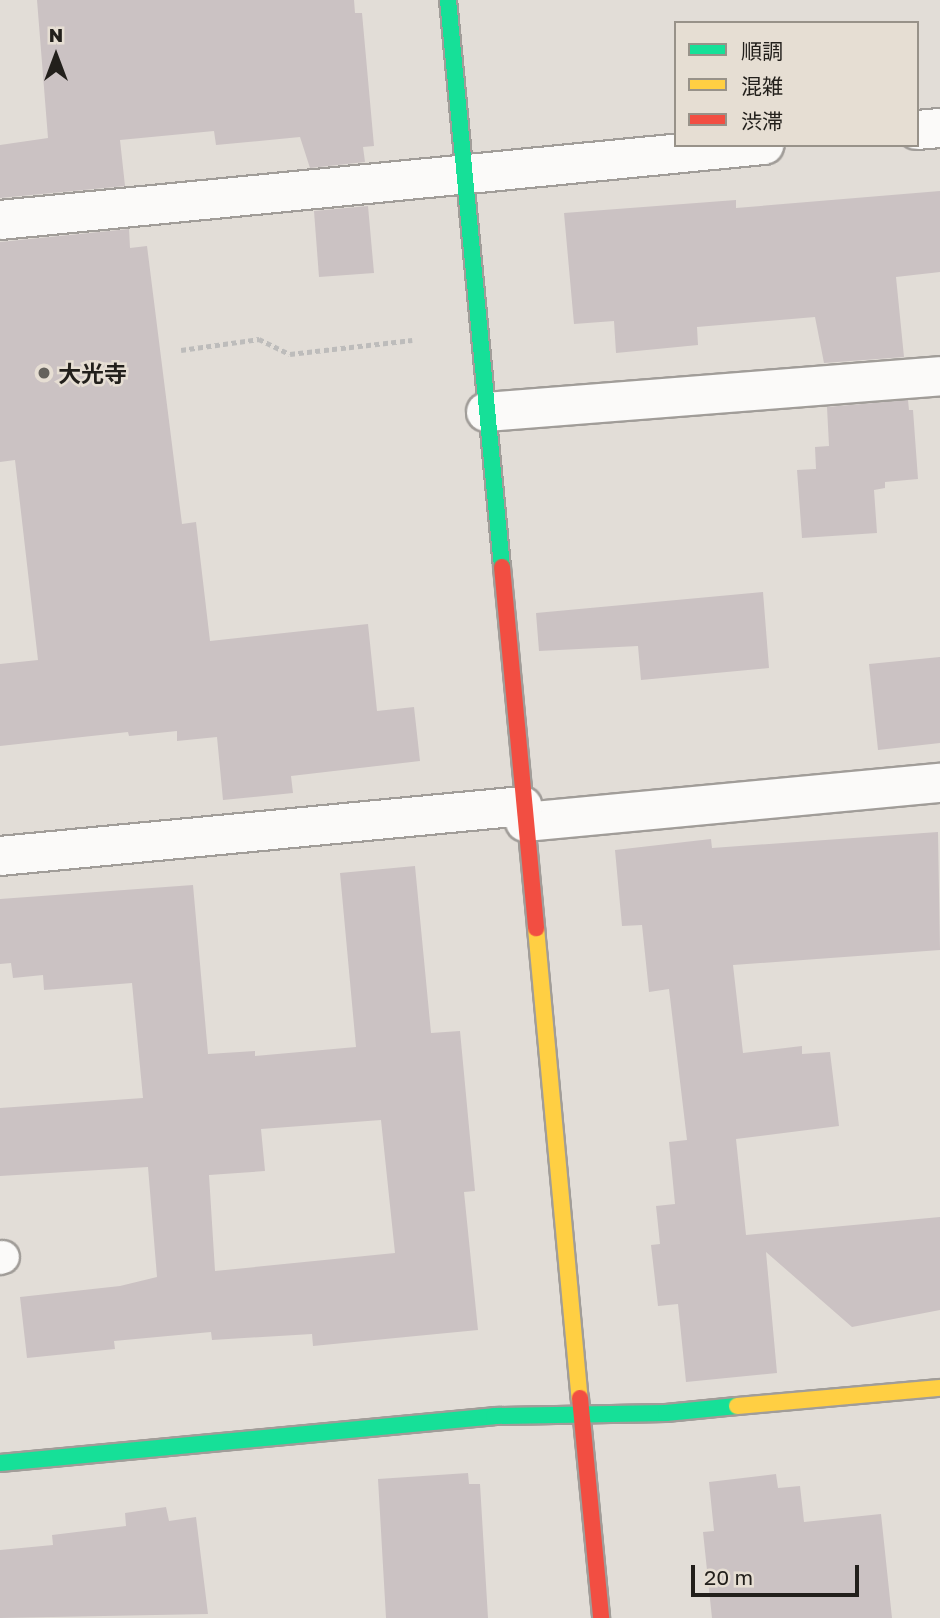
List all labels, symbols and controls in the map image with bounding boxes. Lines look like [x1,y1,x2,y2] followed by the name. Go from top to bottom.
[21,21,91,91] north arrow
[674,21,919,147] legend
[49,23,63,46] text: N
[741,38,783,64] text: 順調
[741,73,783,99] text: 混雑
[741,108,783,134] text: 渋滞
[58,359,127,387] place label: 大光寺
[36,365,52,381] marker: 大光寺
[695,1552,863,1596] scale bar
[704,1564,753,1590] text: 20 m

